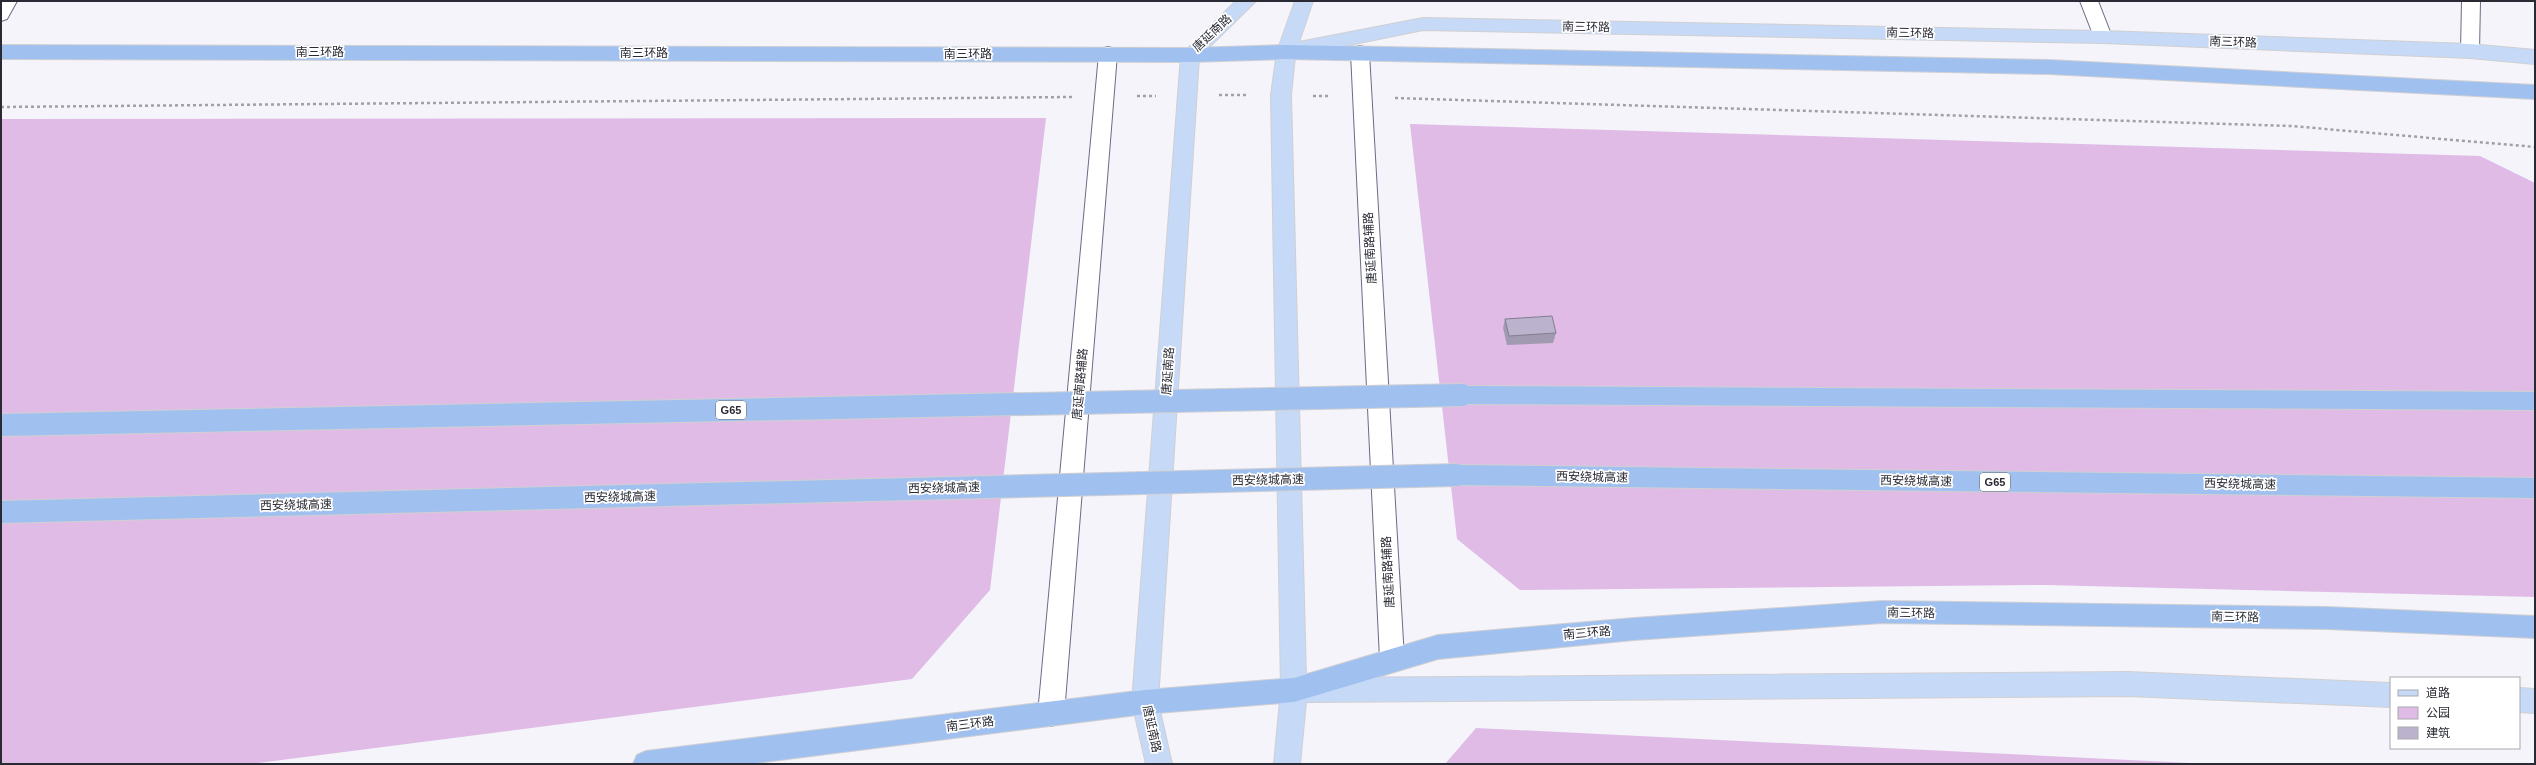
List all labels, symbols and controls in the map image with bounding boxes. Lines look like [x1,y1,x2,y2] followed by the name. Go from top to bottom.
[1190,12,1234,54] street label: 唐延南路
[1562,20,1610,34] street label: 南三环路
[1886,26,1934,40] street label: 南三环路
[2209,34,2257,50] street label: 南三环路
[296,45,344,59] street label: 南三环路
[620,46,668,60] street label: 南三环路
[944,47,992,61] street label: 南三环路
[1361,212,1379,284] street label: 唐延南路辅路
[1159,347,1177,395] street label: 唐延南路
[1070,348,1090,420] street label: 唐延南路辅路
[716,401,746,419] road number: G65
[1556,469,1628,485] street label: 西安绕城高速
[1232,472,1304,488] street label: 西安绕城高速
[1880,473,1952,489] street label: 西安绕城高速
[1980,473,2010,491] road number: G65
[2204,476,2276,492] street label: 西安绕城高速
[908,480,980,496] street label: 西安绕城高速
[584,489,656,505] street label: 西安绕城高速
[260,497,332,513] street label: 西安绕城高速
[1379,536,1397,608] street label: 唐延南路辅路
[1887,606,1935,620] street label: 南三环路
[2211,610,2259,624] street label: 南三环路
[1562,624,1612,642] street label: 南三环路
[2390,677,2520,749] legend
[2426,686,2450,700] text: 道路
[1140,704,1164,754] street label: 唐延南路
[2426,706,2450,720] text: 公园
[945,714,995,734] street label: 南三环路
[2426,726,2450,740] text: 建筑

